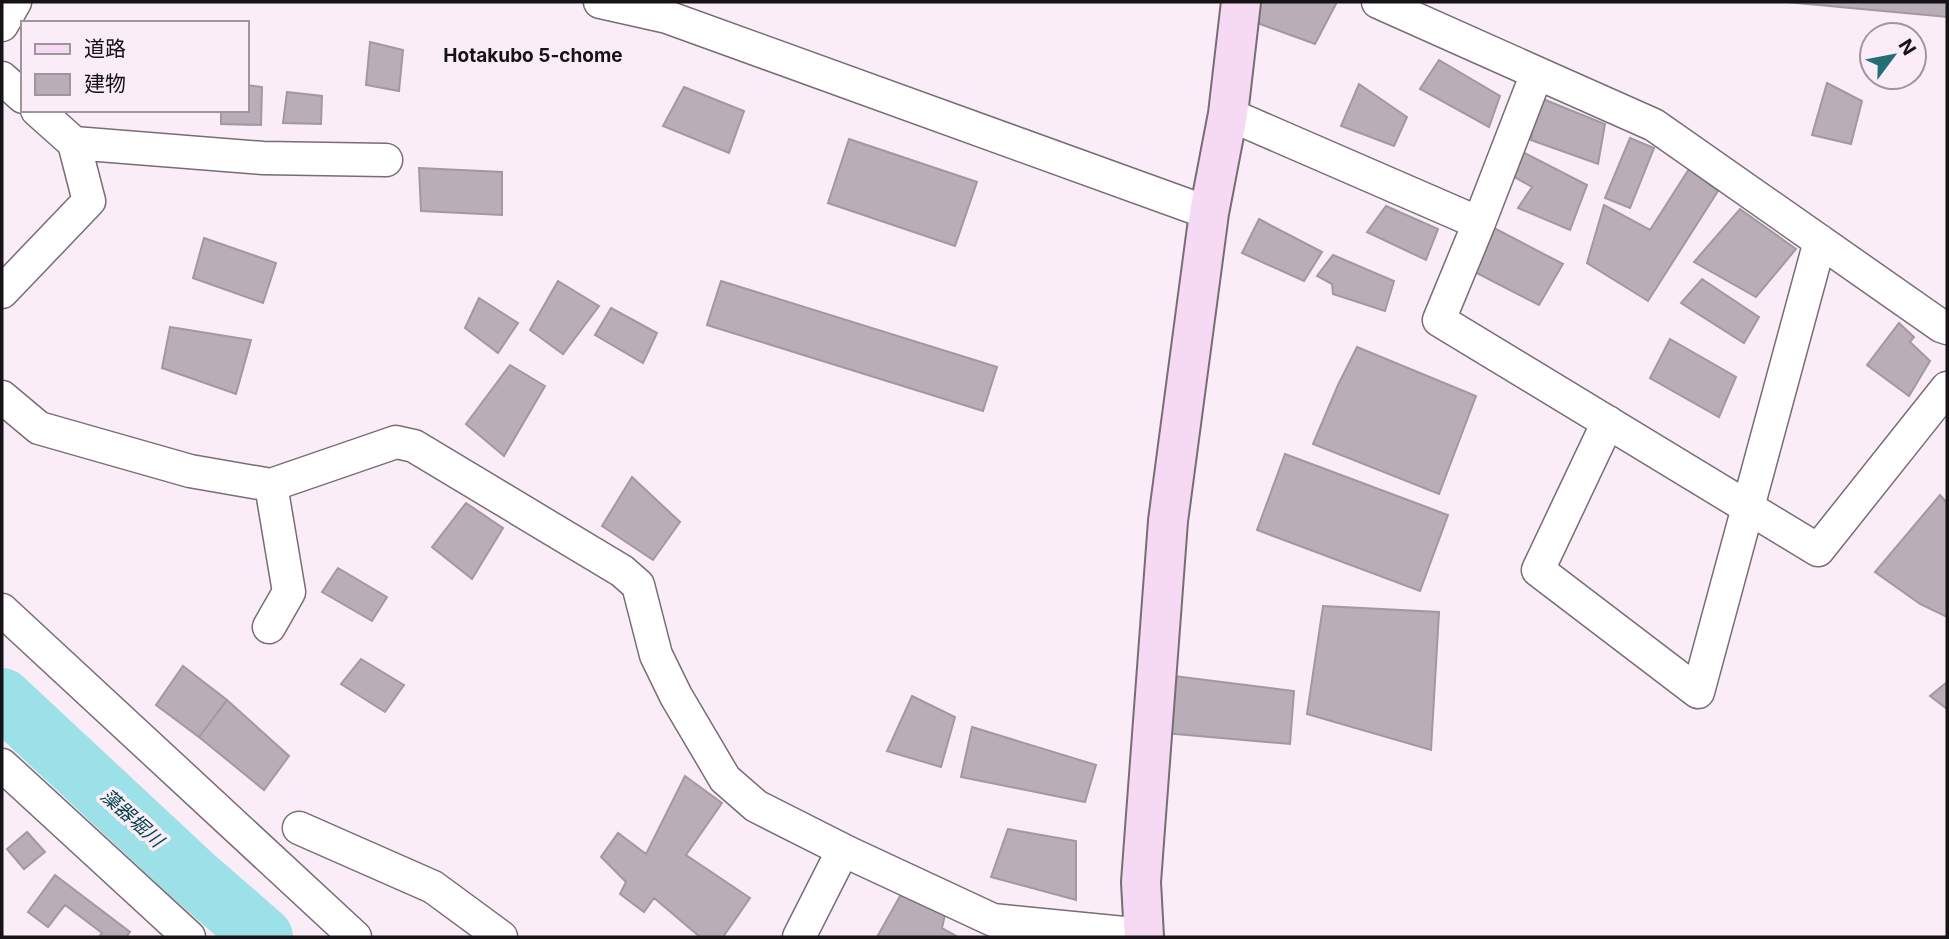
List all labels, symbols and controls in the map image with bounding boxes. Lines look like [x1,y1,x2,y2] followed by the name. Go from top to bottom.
[21,21,248,112] legend
[1858,21,1928,91] north arrow
[1893,35,1921,59] text: N
[84,36,126,61] text: 道路
[443,44,623,67] district label: Hotakubo 5-chome
[84,71,126,96] text: 建物
[96,784,169,853] water label: 藻器堀川

